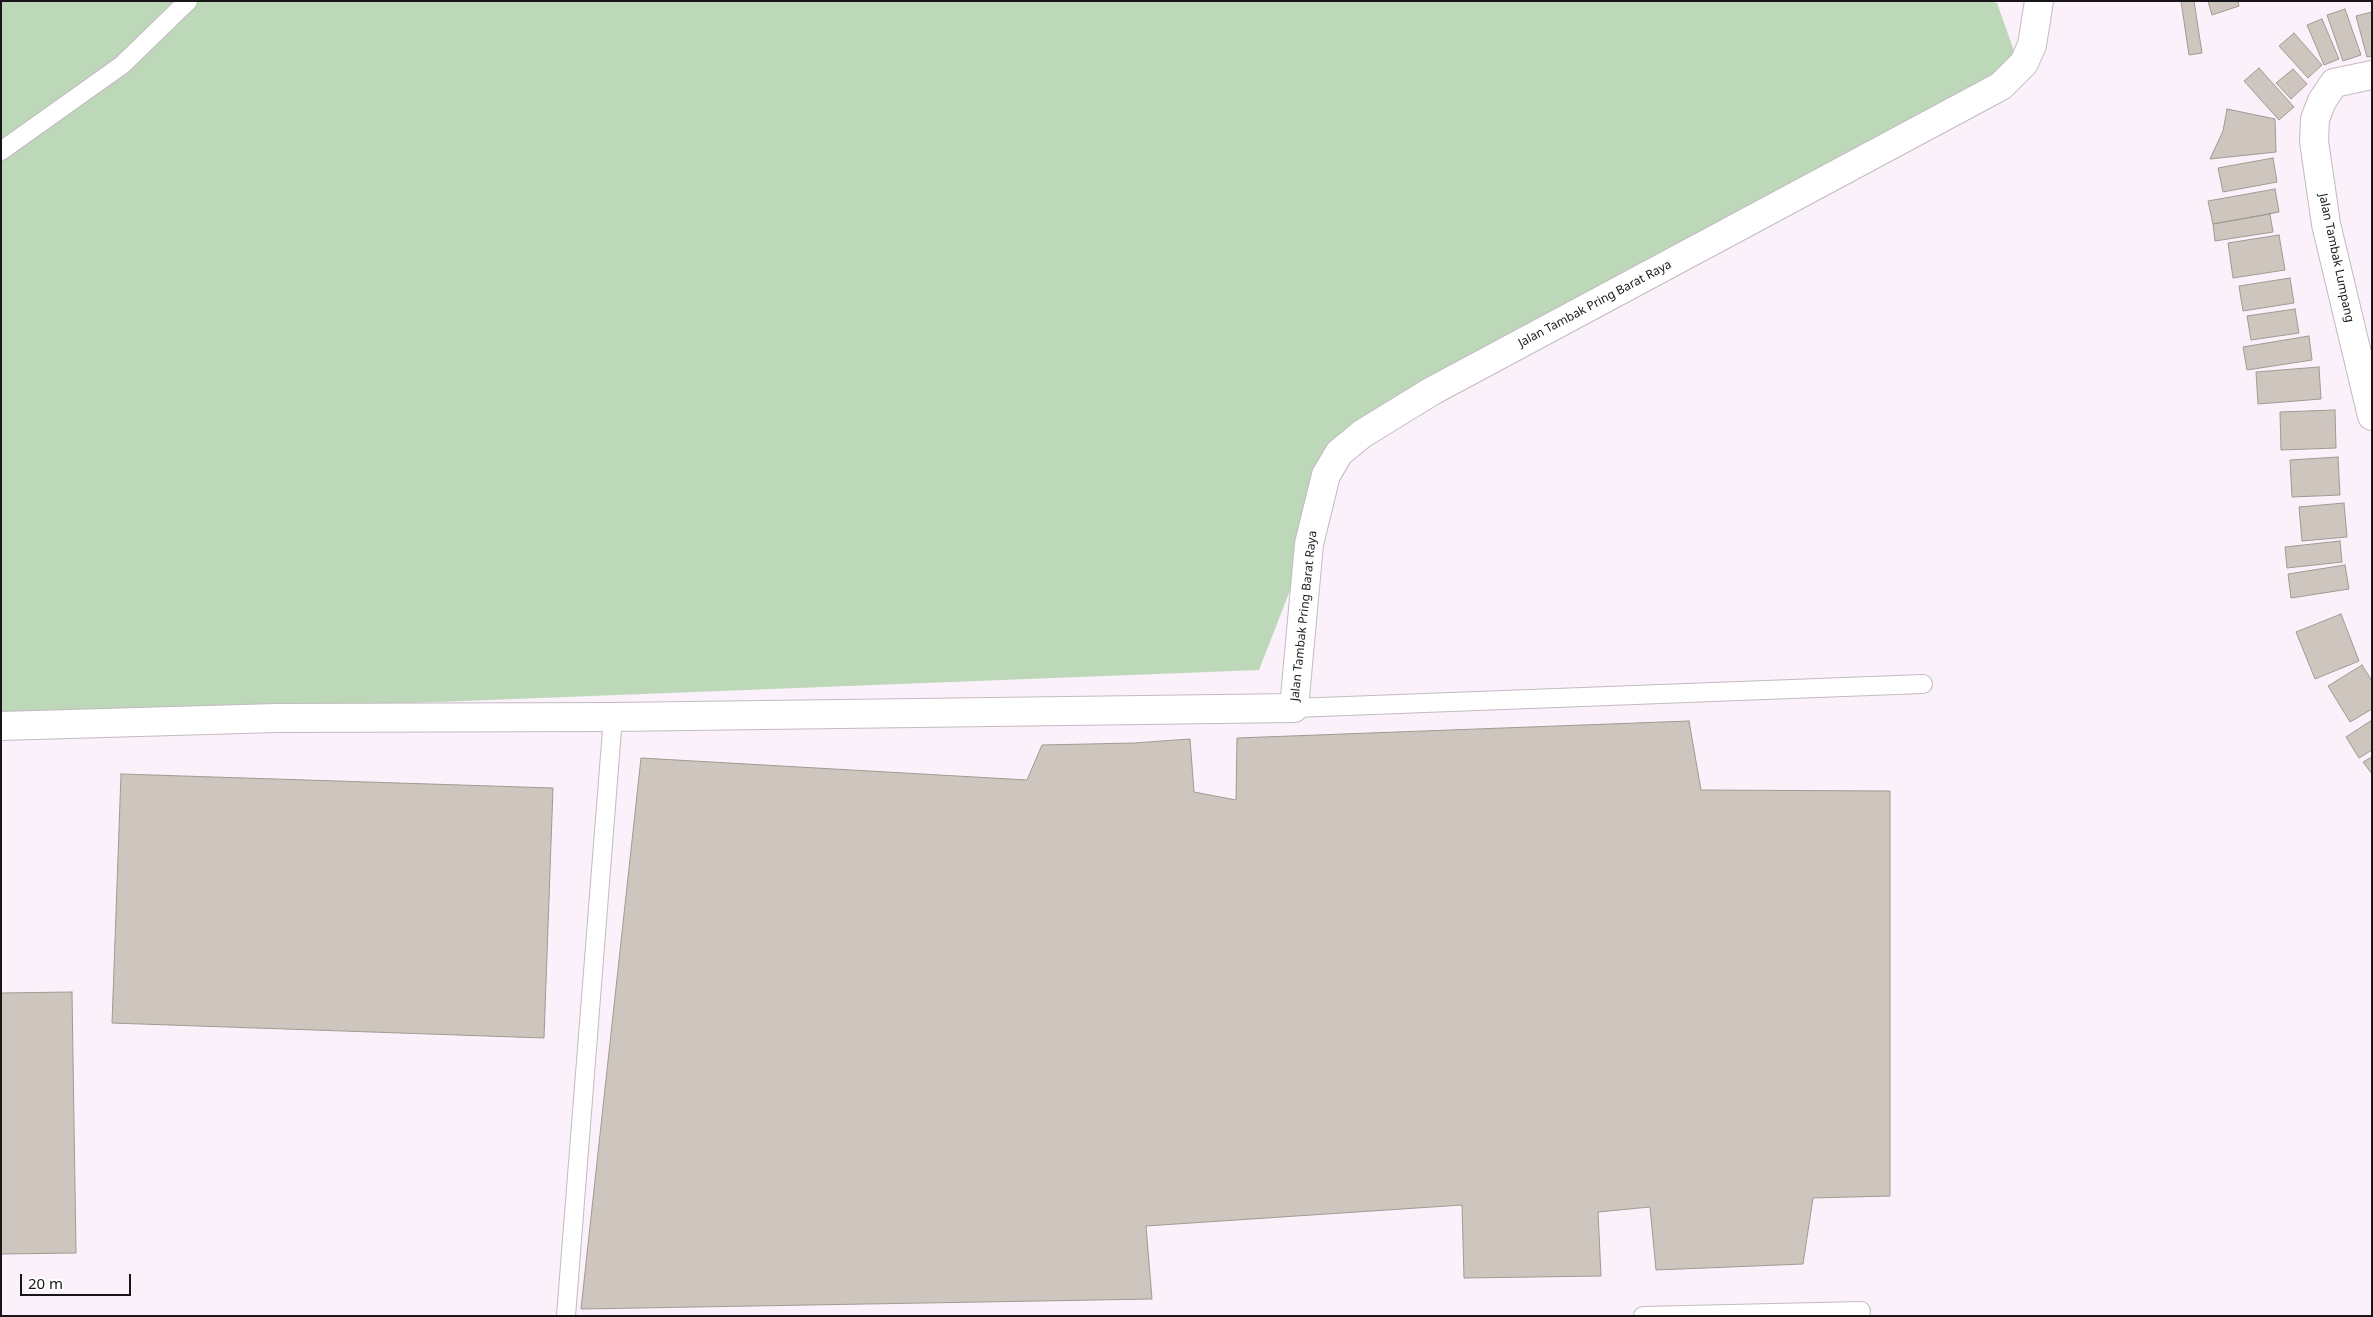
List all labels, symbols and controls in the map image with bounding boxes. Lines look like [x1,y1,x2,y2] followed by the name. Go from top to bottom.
[2315,192,2357,324] street label: Jalan Tambak Lumpang
[1516,257,1674,351] street label: Jalan Tambak Pring Barat Raya
[1288,530,1320,702] street label: Jalan Tambak Pring Barat Raya
[22,1264,134,1296] scale bar
[28,1273,63,1293] text: 20 m

